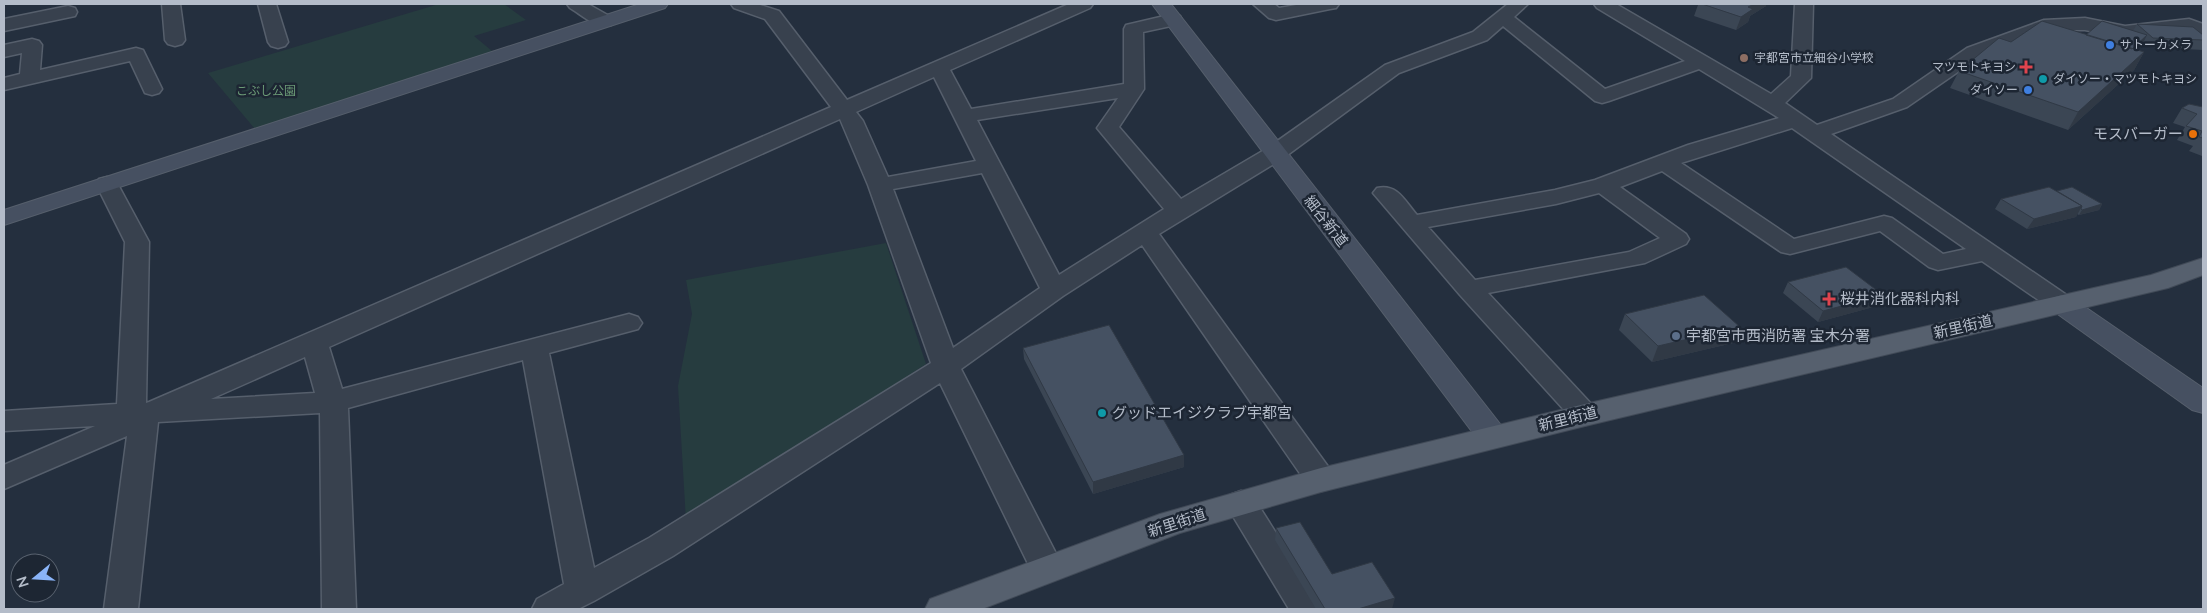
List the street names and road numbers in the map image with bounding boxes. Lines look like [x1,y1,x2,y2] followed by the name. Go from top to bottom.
[1301,191,1352,250] street label: 細谷新道
[1932,311,1994,342] street label: 新里街道
[1536,402,1599,434] street label: 新里街道
[1145,504,1208,540] street label: 新里街道

